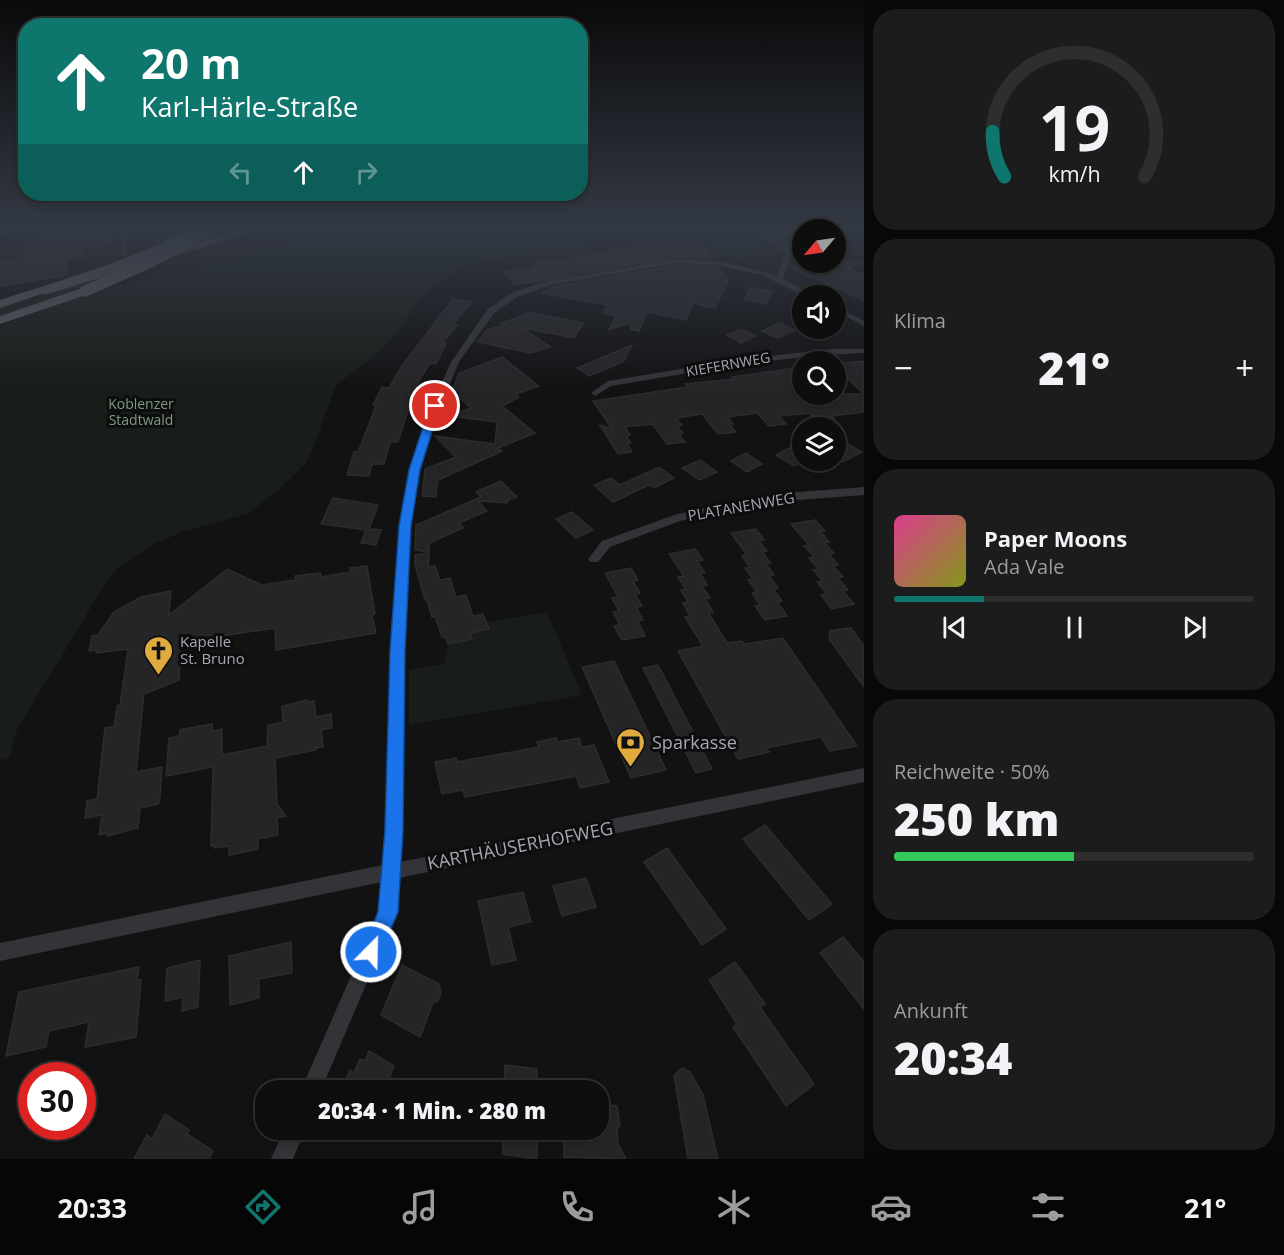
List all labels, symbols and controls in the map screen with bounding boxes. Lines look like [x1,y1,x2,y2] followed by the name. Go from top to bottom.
[141,34,241,91] text: 20 m
[42,42,120,120] icon: ahead
[1038,84,1110,169] text: 19
[141,88,358,125] text: Karl-Härle-Straße
[224,156,257,189] icon: left
[287,156,320,189] icon: ahead
[350,156,383,189] icon: right
[1048,159,1100,188] text: km/h
[792,219,846,273] north arrow
[792,219,846,471] map controls
[792,285,846,339] button: sound
[894,307,946,334] text: Klima
[1038,337,1110,398] text: 21°
[894,345,913,390] text: −
[1235,345,1254,390] text: +
[684,347,772,381] street label: KIEFERNWEG
[792,351,846,405] button: search
[409,380,460,431] pin
[418,389,451,422] icon: arrive
[108,394,174,429] park label: Koblenzer Stadtwald
[792,417,846,471] button: layers
[686,487,796,525] street label: PLATANENWEG
[984,523,1127,553] text: Paper Moons
[984,553,1065,580] text: Ada Vale
[938,611,971,644] icon: previous
[1058,611,1091,644] icon: pause
[1178,611,1211,644] icon: next
[180,631,245,668] place label: Kapelle St. Bruno
[143,634,175,676] church icon: Kapelle St. Bruno
[615,726,647,768] bank icon: Sparkasse
[652,730,737,754] place label: Sparkasse
[894,758,1050,785] text: Reichweite · 50%
[894,788,1059,849] text: 250 km
[425,815,615,875] street label: KARTHÄUSERHOFWEG
[339,920,403,984] position arrow
[894,997,968,1024] text: Ankunft
[894,1027,1012,1088] text: 20:34
[18,1062,96,1140] speed limit sign: 30
[318,1095,546,1125] text: 20:34 · 1 Min. · 280 m
[242,1186,284,1228] icon: directions
[399,1186,441,1228] icon: music
[556,1186,598,1228] icon: phone
[713,1186,755,1228] icon: climate
[870,1186,912,1228] icon: car
[1027,1186,1069,1228] icon: filters
[58,1189,127,1226] text: 20:33
[1184,1189,1226,1226] text: 21°

